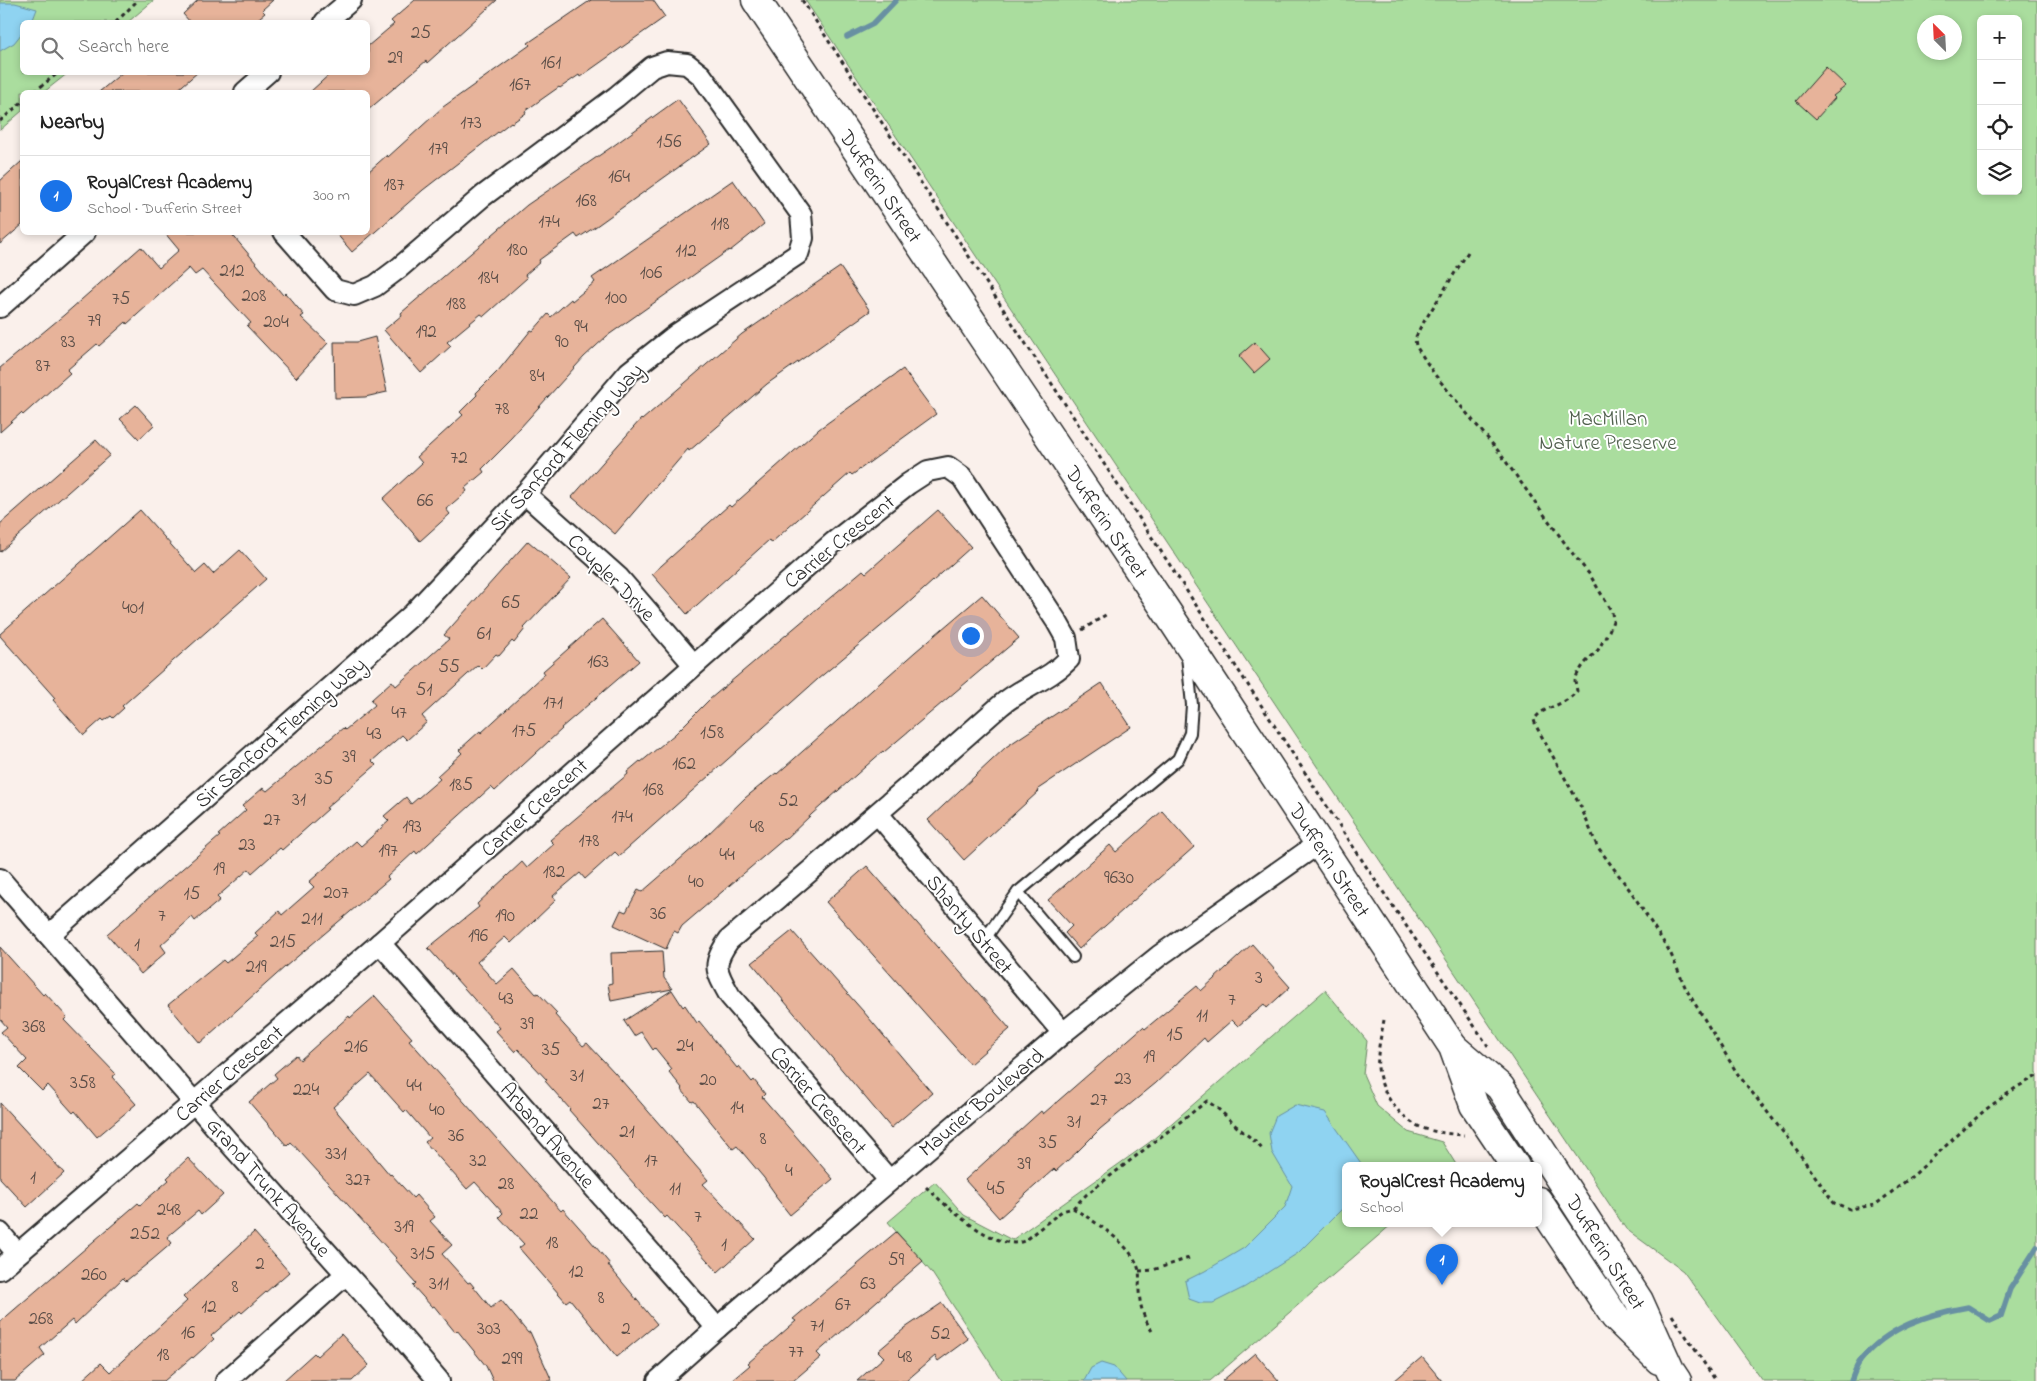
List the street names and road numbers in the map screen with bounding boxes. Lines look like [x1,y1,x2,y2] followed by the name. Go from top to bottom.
[830,124,928,250] street label: Dufferin Street
[483,357,653,541] street label: Sir Sanford Fleming Way
[1056,460,1154,586] street label: Dufferin Street
[778,488,902,597] street label: Carrier Crescent
[560,528,662,630] street label: Coupler Drive
[189,651,375,818] street label: Sir Sanford Fleming Way
[475,752,596,865] street label: Carrier Crescent
[1280,797,1376,924] street label: Dufferin Street
[916,869,1019,983] street label: Shanty Street
[169,1019,291,1130] street label: Carrier Crescent
[762,1040,873,1162] street label: Carrier Crescent
[913,1042,1052,1165] street label: Maurier Boulevard
[492,1077,602,1196] street label: Arband Avenue
[198,1112,337,1265] street label: Grand Trunk Avenue
[1556,1189,1652,1316] street label: Dufferin Street

